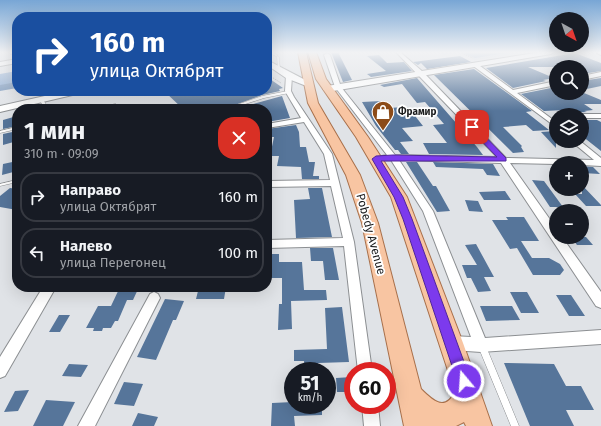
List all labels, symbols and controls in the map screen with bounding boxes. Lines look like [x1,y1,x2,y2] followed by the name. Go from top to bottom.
[549,12,589,52] north arrow
[549,12,589,244] map controls
[90,26,165,59] text: 160 m
[24,28,76,80] icon: right
[90,60,223,82] text: улица Октябрят
[549,60,589,100] button: search
[370,99,396,132] shop icon: Фрамир
[398,106,437,118] place label: Фрамир
[549,108,589,148] button: layers
[455,110,489,144] pin
[461,116,483,138] icon: arrive
[24,117,85,145] text: 1 мин
[218,117,260,159] button: close
[24,146,99,161] text: 310 m · 09:09
[549,156,589,196] button: +
[60,181,121,199] text: Направо
[26,186,48,208] icon: right
[218,188,258,206] text: 160 m
[353,192,389,276] street label: Pobedy Avenue
[60,199,156,214] text: улица Октябрят
[549,204,589,244] button: −
[60,237,112,255] text: Налево
[26,242,48,264] icon: left
[218,244,258,262] text: 100 m
[60,255,166,270] text: улица Перегонец
[443,360,485,402] position arrow
[344,362,396,414] speed limit sign: 60
[301,371,319,395] text: 51
[298,392,322,404] text: km/h

